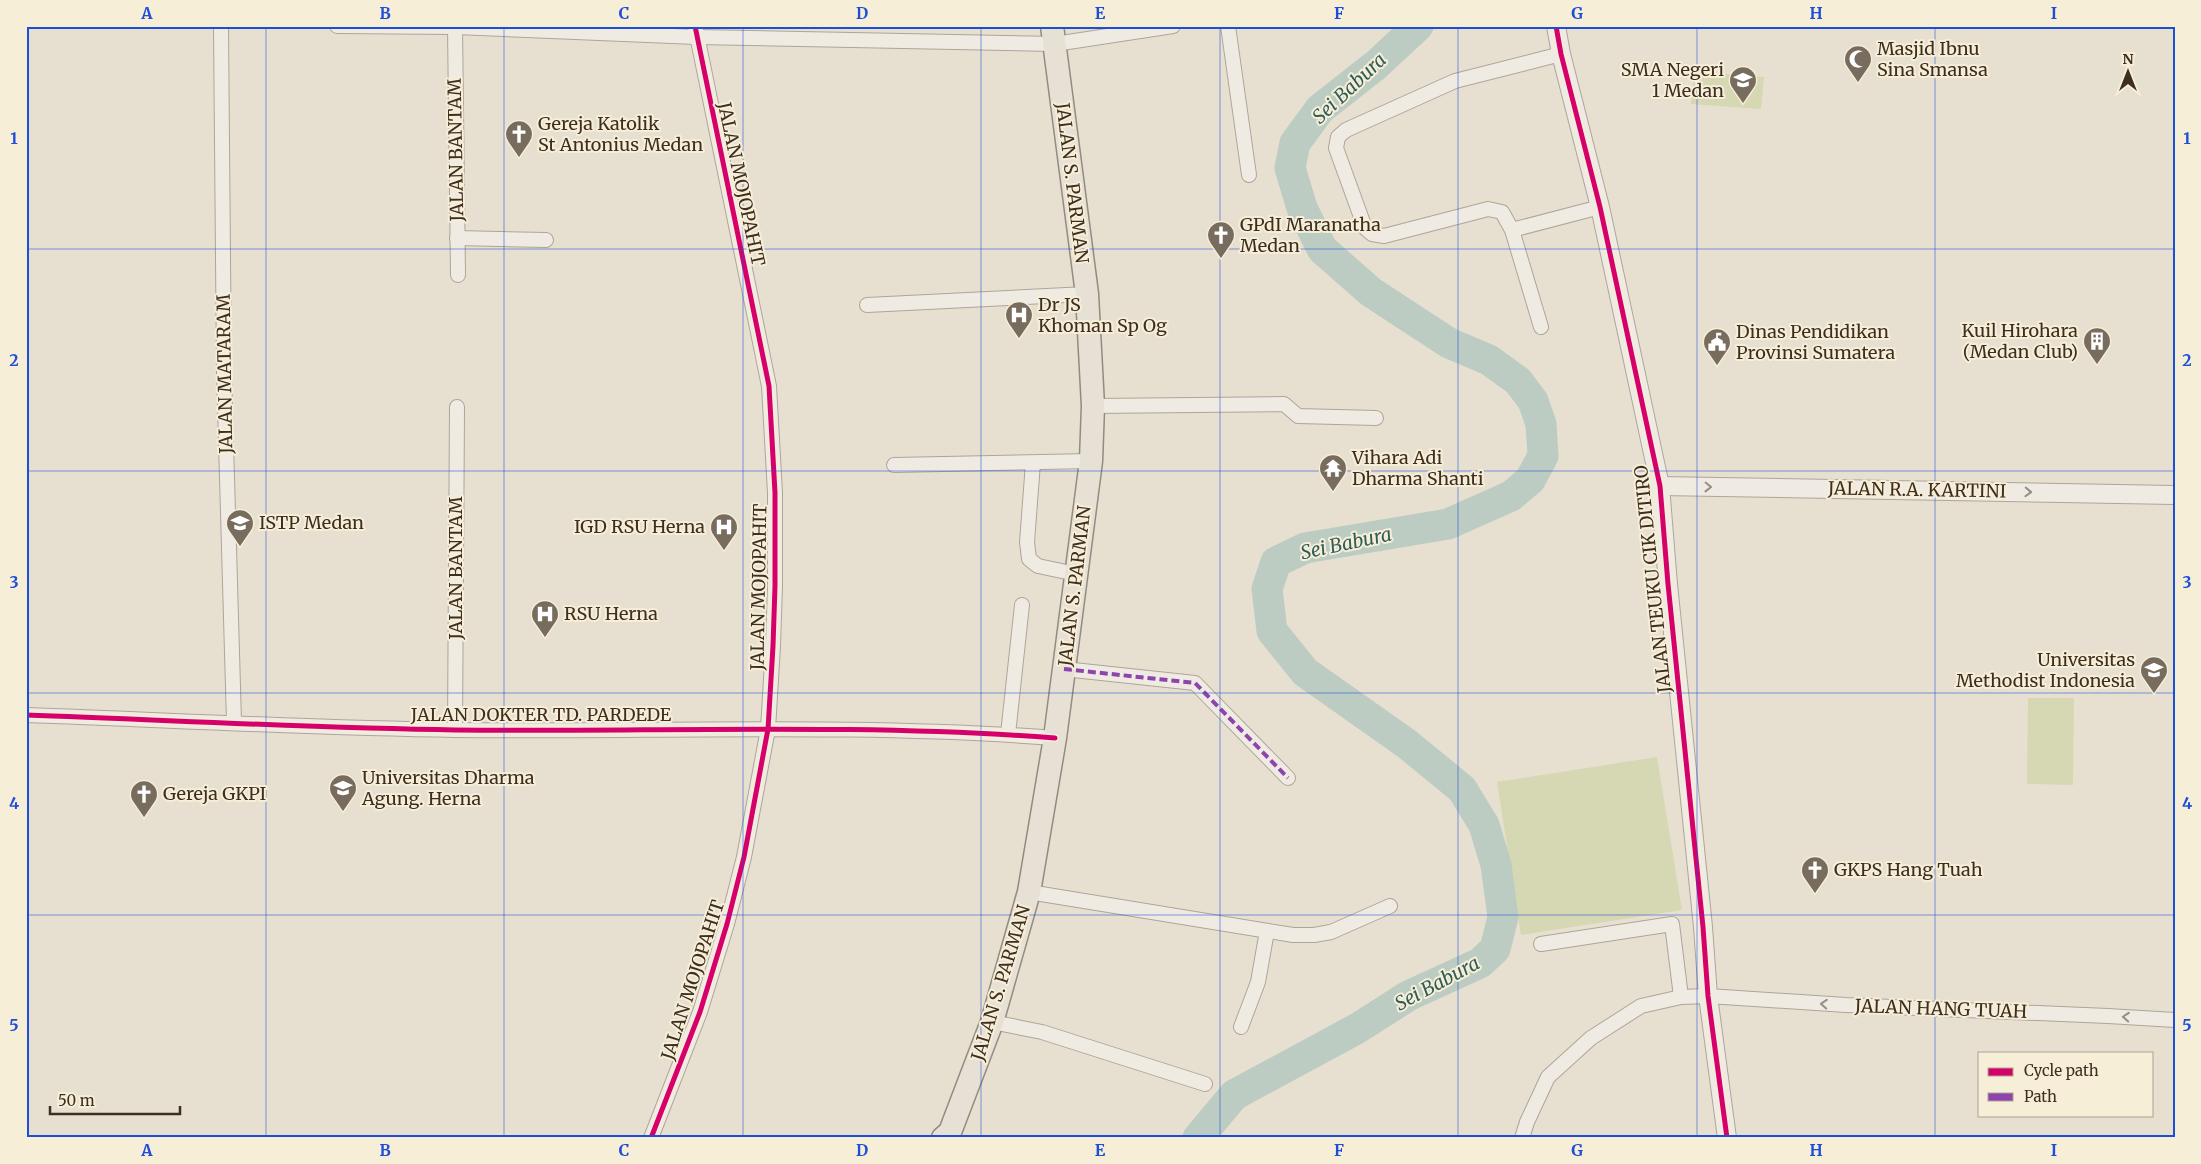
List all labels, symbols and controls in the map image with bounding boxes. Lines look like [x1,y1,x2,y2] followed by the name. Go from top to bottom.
[140,3,153,23] text: A
[379,3,391,23] text: B
[619,3,629,23] text: C
[856,3,868,23] text: D
[1095,3,1106,23] text: E
[1334,3,1344,23] text: F
[1571,3,1583,23] text: G
[1809,3,1823,23] text: H
[2051,3,2057,23] text: I
[1877,37,1988,81] place label: Masjid Ibnu Sina Smansa
[1843,44,1873,83] mosque icon: Masjid Ibnu Sina Smansa
[1307,48,1391,128] water label: Sei Babura
[2104,48,2154,98] north arrow
[2122,50,2134,68] text: N
[1621,58,1724,102] place label: SMA Negeri 1 Medan
[1728,65,1758,104] school or university icon: SMA Negeri 1 Medan
[443,78,468,223] street label: JALAN BANTAM
[713,99,770,268] street label: JALAN MOJOPAHIT
[1051,100,1094,265] street label: JALAN S. PARMAN
[538,112,703,156] place label: Gereja Katolik St Antonius Medan
[504,119,534,158] church icon: Gereja Katolik St Antonius Medan
[10,128,18,148] text: 1
[2183,128,2191,148] text: 1
[1240,213,1381,257] place label: GPdI Maranatha Medan
[1206,220,1236,259] church icon: GPdI Maranatha Medan
[1038,293,1167,337] place label: Dr JS Khoman Sp Og
[212,294,237,455] street label: JALAN MATARAM
[1004,300,1034,339] hospital icon: Dr JS Khoman Sp Og
[1962,319,2078,363] place label: Kuil Hirohara (Medan Club)
[1736,320,1895,364] place label: Dinas Pendidikan Provinsi Sumatera
[2082,326,2112,365] building icon: Kuil Hirohara (Medan Club)
[1702,327,1732,366] public building icon: Dinas Pendidikan Provinsi Sumatera
[9,350,19,370] text: 2
[2182,350,2192,370] text: 2
[1351,446,1484,490] place label: Vihara Adi Dharma Shanti
[1318,453,1348,492] temple icon: Vihara Adi Dharma Shanti
[1629,464,1676,695] street label: JALAN TEUKU CIK DITIRO
[1827,476,2006,503] street label: JALAN R.A. KARTINI
[1705,482,1713,492] one-way arrow
[2025,487,2033,497] one-way arrow
[444,496,467,641] street label: JALAN BANTAM
[746,503,771,672] street label: JALAN MOJOPAHIT
[1053,504,1096,669] street label: JALAN S. PARMAN
[225,508,255,547] school or university icon: ISTP Medan
[259,511,364,534] place label: ISTP Medan
[709,512,739,551] hospital icon: IGD RSU Herna
[574,515,705,538] place label: IGD RSU Herna
[1298,522,1394,564] water label: Sei Babura
[9,572,19,592] text: 3
[2182,572,2192,592] text: 3
[530,599,560,638] hospital icon: RSU Herna
[564,602,658,625] place label: RSU Herna
[1956,648,2135,692] place label: Universitas Methodist Indonesia
[2139,655,2169,694] school or university icon: Universitas Methodist Indonesia
[410,703,672,726] street label: JALAN DOKTER TD. PARDEDE
[361,766,535,810] place label: Universitas Dharma Agung. Herna
[328,773,358,812] school or university icon: Universitas Dharma Agung. Herna
[129,779,159,818] church icon: Gereja GKPI
[163,782,266,805] place label: Gereja GKPI
[9,793,19,813] text: 4
[2182,793,2192,813] text: 4
[1800,855,1830,894] church icon: GKPS Hang Tuah
[1834,858,1983,881] place label: GKPS Hang Tuah
[655,896,729,1064] street label: JALAN MOJOPAHIT
[966,902,1035,1064] street label: JALAN S. PARMAN
[1391,951,1484,1015] water label: Sei Babura
[1853,994,2028,1023] street label: JALAN HANG TUAH
[1820,998,1828,1009] one-way arrow
[2122,1011,2130,1022] one-way arrow
[9,1015,19,1035] text: 5
[2182,1015,2192,1035] text: 5
[1978,1052,2154,1116] legend
[2024,1061,2099,1080] text: Cycle path
[50,1084,180,1116] scale bar
[2024,1087,2057,1106] text: Path
[58,1091,95,1110] text: 50 m
[140,1140,153,1160] text: A
[379,1140,391,1160] text: B
[619,1140,629,1160] text: C
[856,1140,868,1160] text: D
[1095,1140,1106,1160] text: E
[1334,1140,1344,1160] text: F
[1571,1140,1583,1160] text: G
[1809,1140,1823,1160] text: H
[2051,1140,2057,1160] text: I

